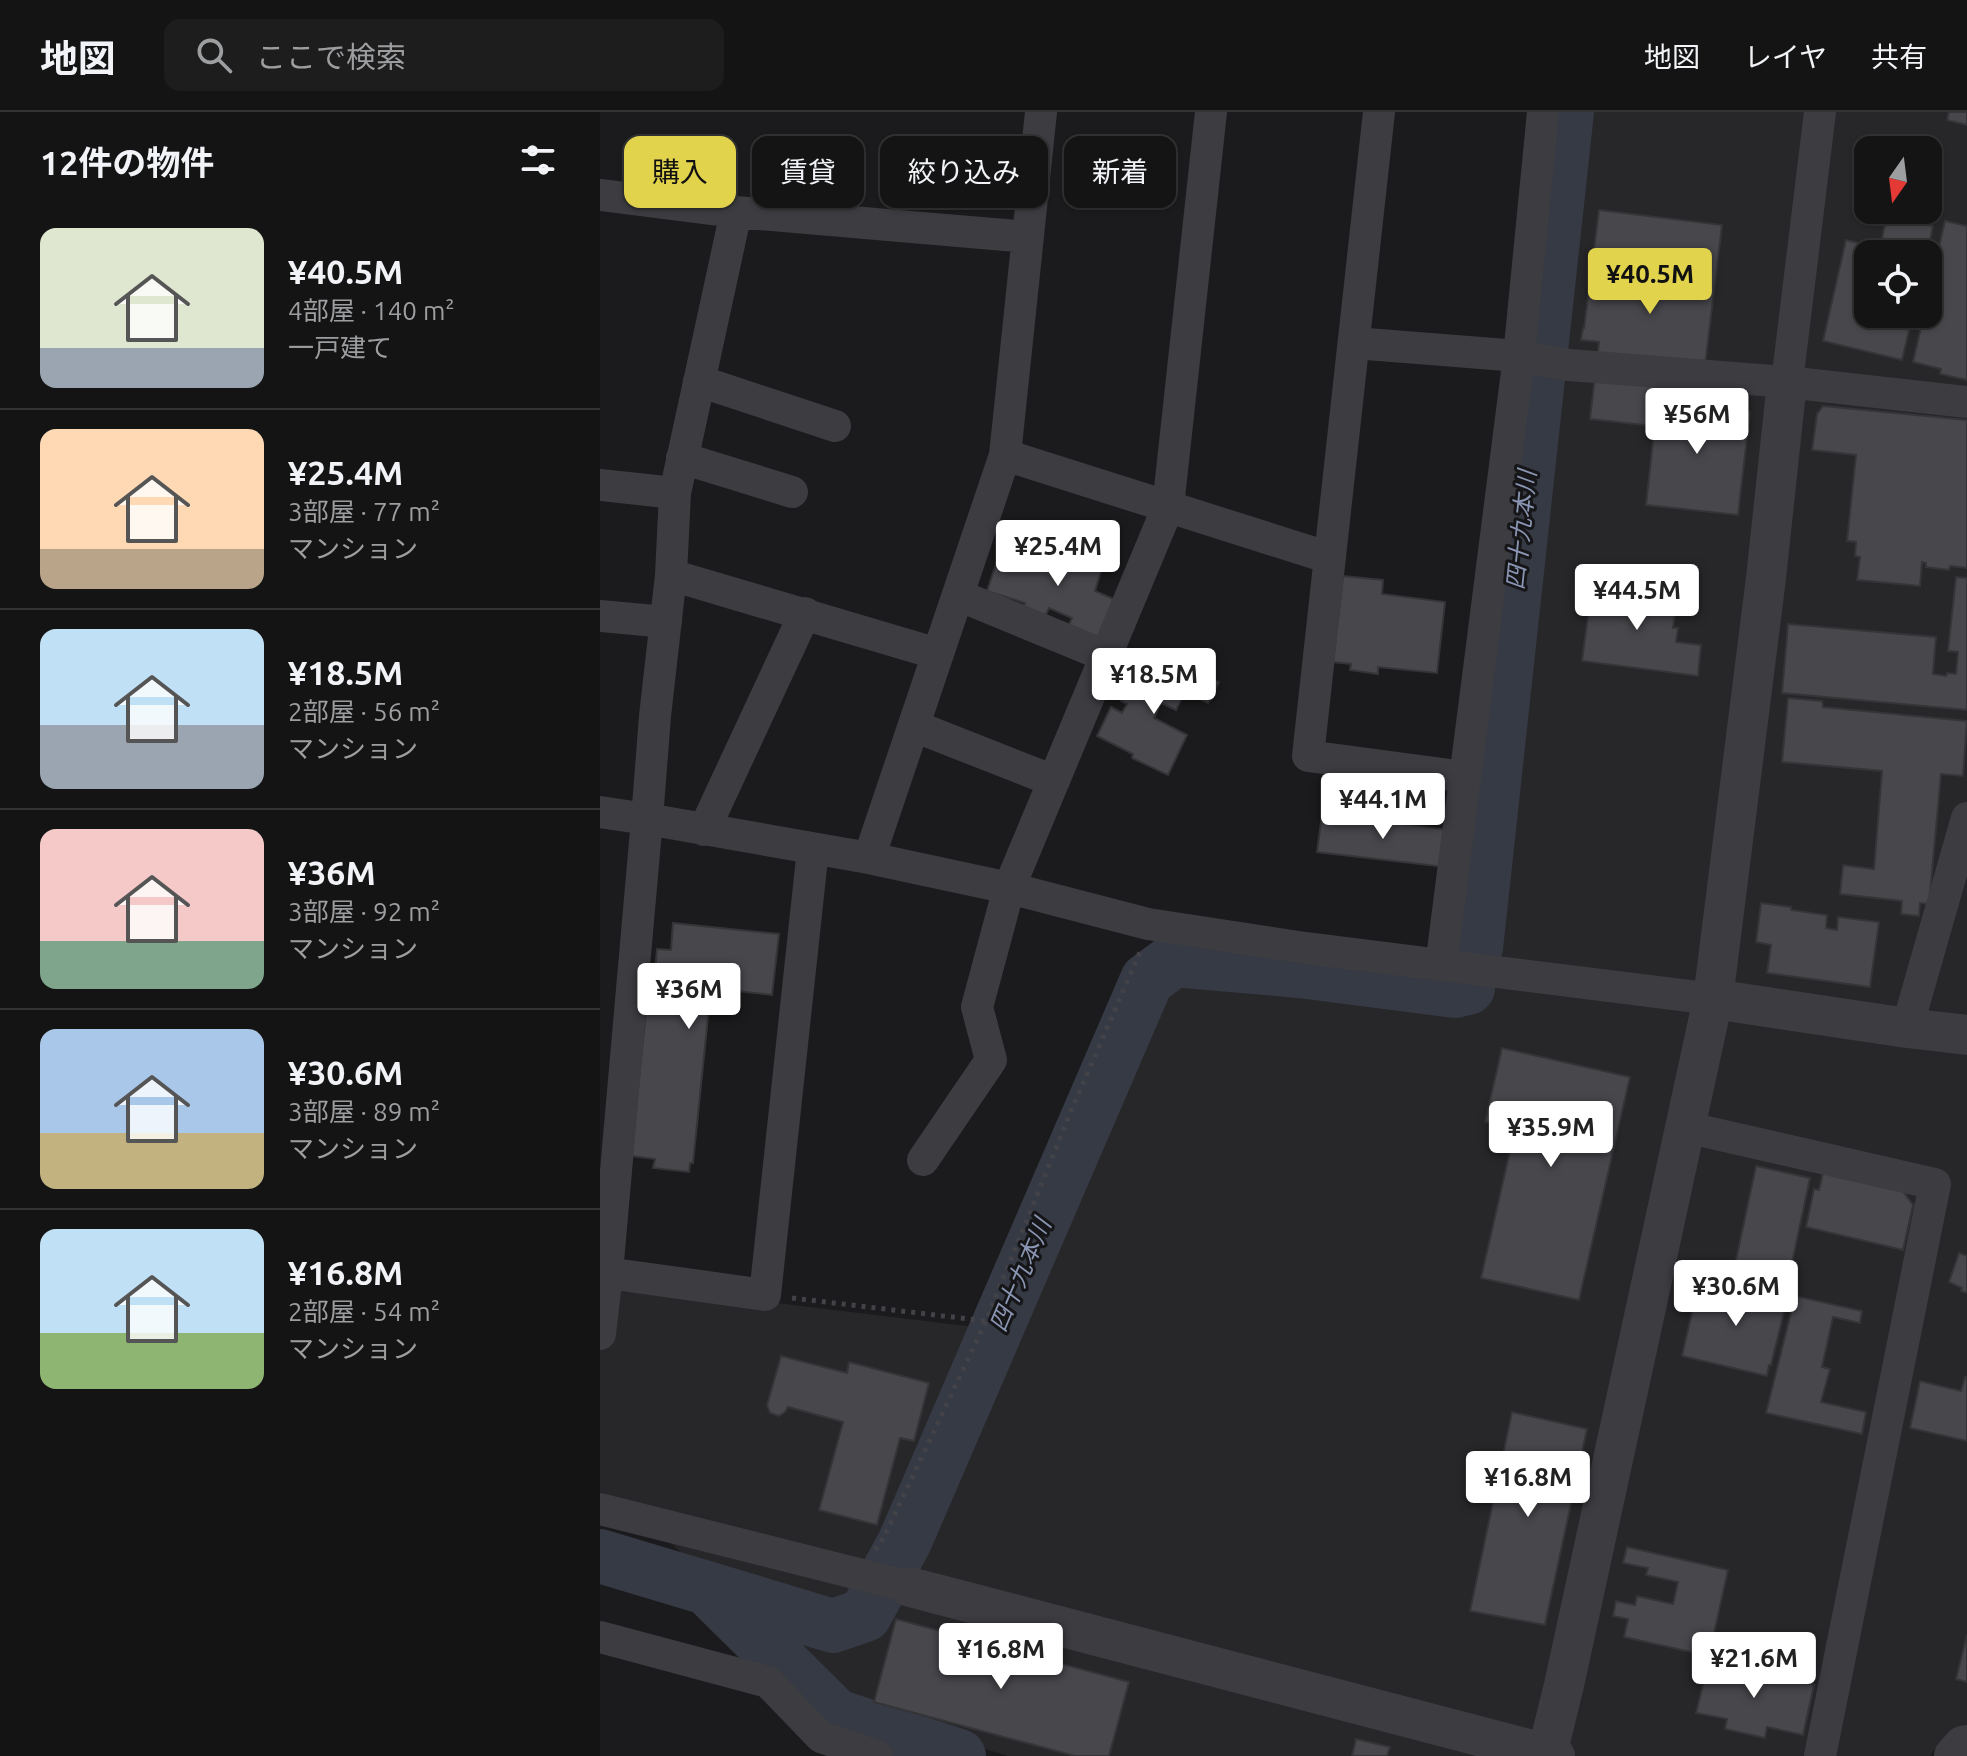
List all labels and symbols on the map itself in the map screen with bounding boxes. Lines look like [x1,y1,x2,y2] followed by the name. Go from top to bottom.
[1854,136,1942,224] north arrow
[1585,248,1715,316] pin: ¥40.5M
[1650,388,1744,456] pin: ¥56M
[1501,466,1541,591] water label: 四十九本川
[993,520,1123,588] pin: ¥25.4M
[1572,564,1702,632] pin: ¥44.5M
[1089,648,1219,716] pin: ¥18.5M
[1318,773,1448,841] pin: ¥44.1M
[642,963,736,1031] pin: ¥36M
[1486,1101,1616,1169] pin: ¥35.9M
[984,1212,1057,1336] water label: 四十九本川
[1671,1260,1801,1328] pin: ¥30.6M
[1463,1451,1593,1519] pin: ¥16.8M
[936,1623,1066,1691] pin: ¥16.8M
[1689,1632,1819,1700] pin: ¥21.6M

